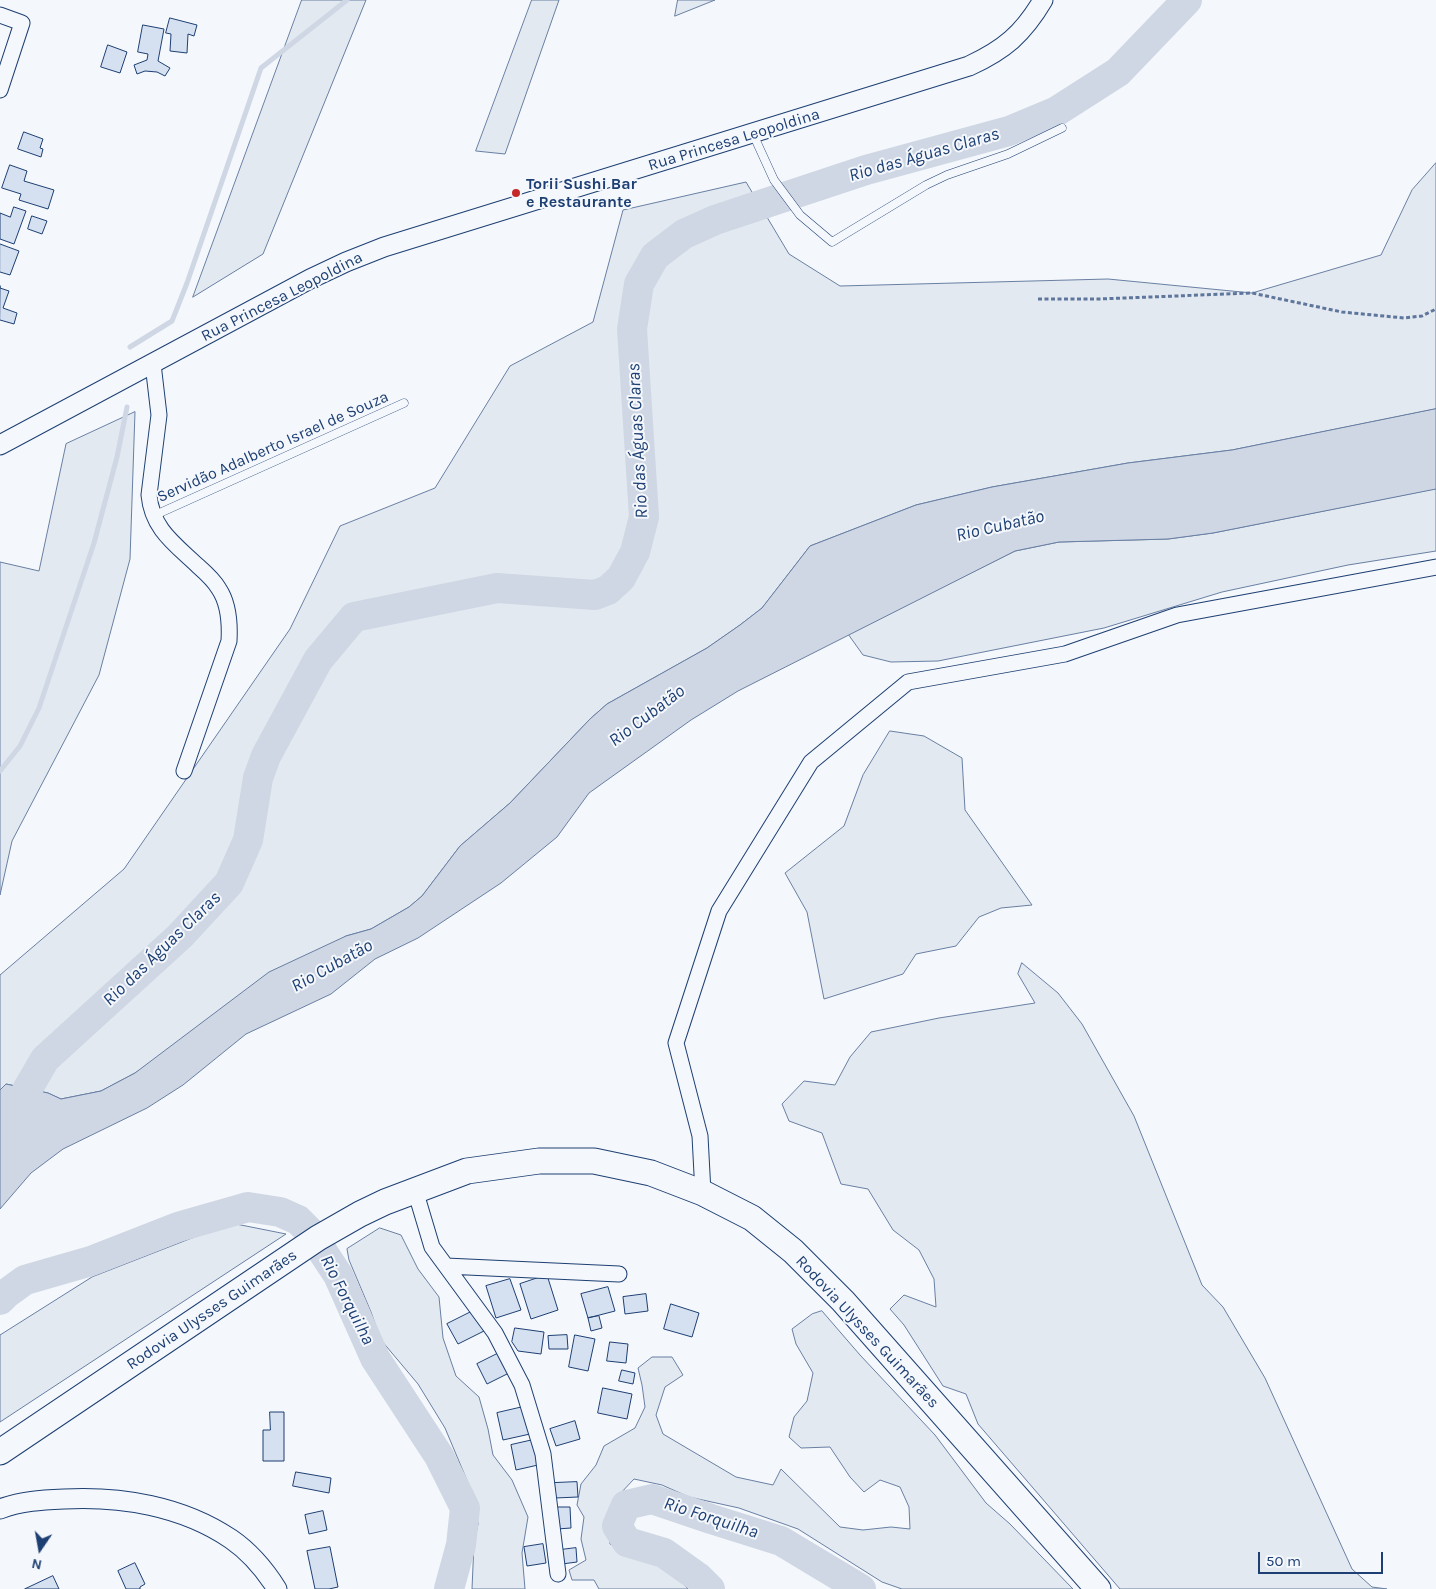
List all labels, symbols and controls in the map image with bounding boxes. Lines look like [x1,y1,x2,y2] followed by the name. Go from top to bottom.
[646,105,822,175] street label: Rua Princesa Leopoldina
[846,123,1002,187] water label: Rio das Águas Claras
[526,174,637,212] place label: Torii Sushi Bar e Restaurante
[510,187,522,199] marker: Torii Sushi Bar e Restaurante
[198,248,366,346] street label: Rua Princesa Leopoldina
[623,363,653,519] water label: Rio das Águas Claras
[154,387,392,507] street label: Servidão Adalberto Israel de Souza
[954,505,1046,547] water label: Rio Cubatão
[605,680,689,752] water label: Rio Cubatão
[99,887,225,1011] water label: Rio das Águas Claras
[288,935,376,997] water label: Rio Cubatão
[123,1246,301,1374] street label: Rodovia Ulysses Guimarães
[315,1251,379,1349] water label: Rio Forquilha
[791,1252,943,1412] street label: Rodovia Ulysses Guimarães
[661,1493,761,1543] water label: Rio Forquilha
[15,1524,65,1574] north arrow
[1261,1542,1386,1574] scale bar
[1266,1552,1301,1570] text: 50 m
[30,1555,43,1574] text: N

